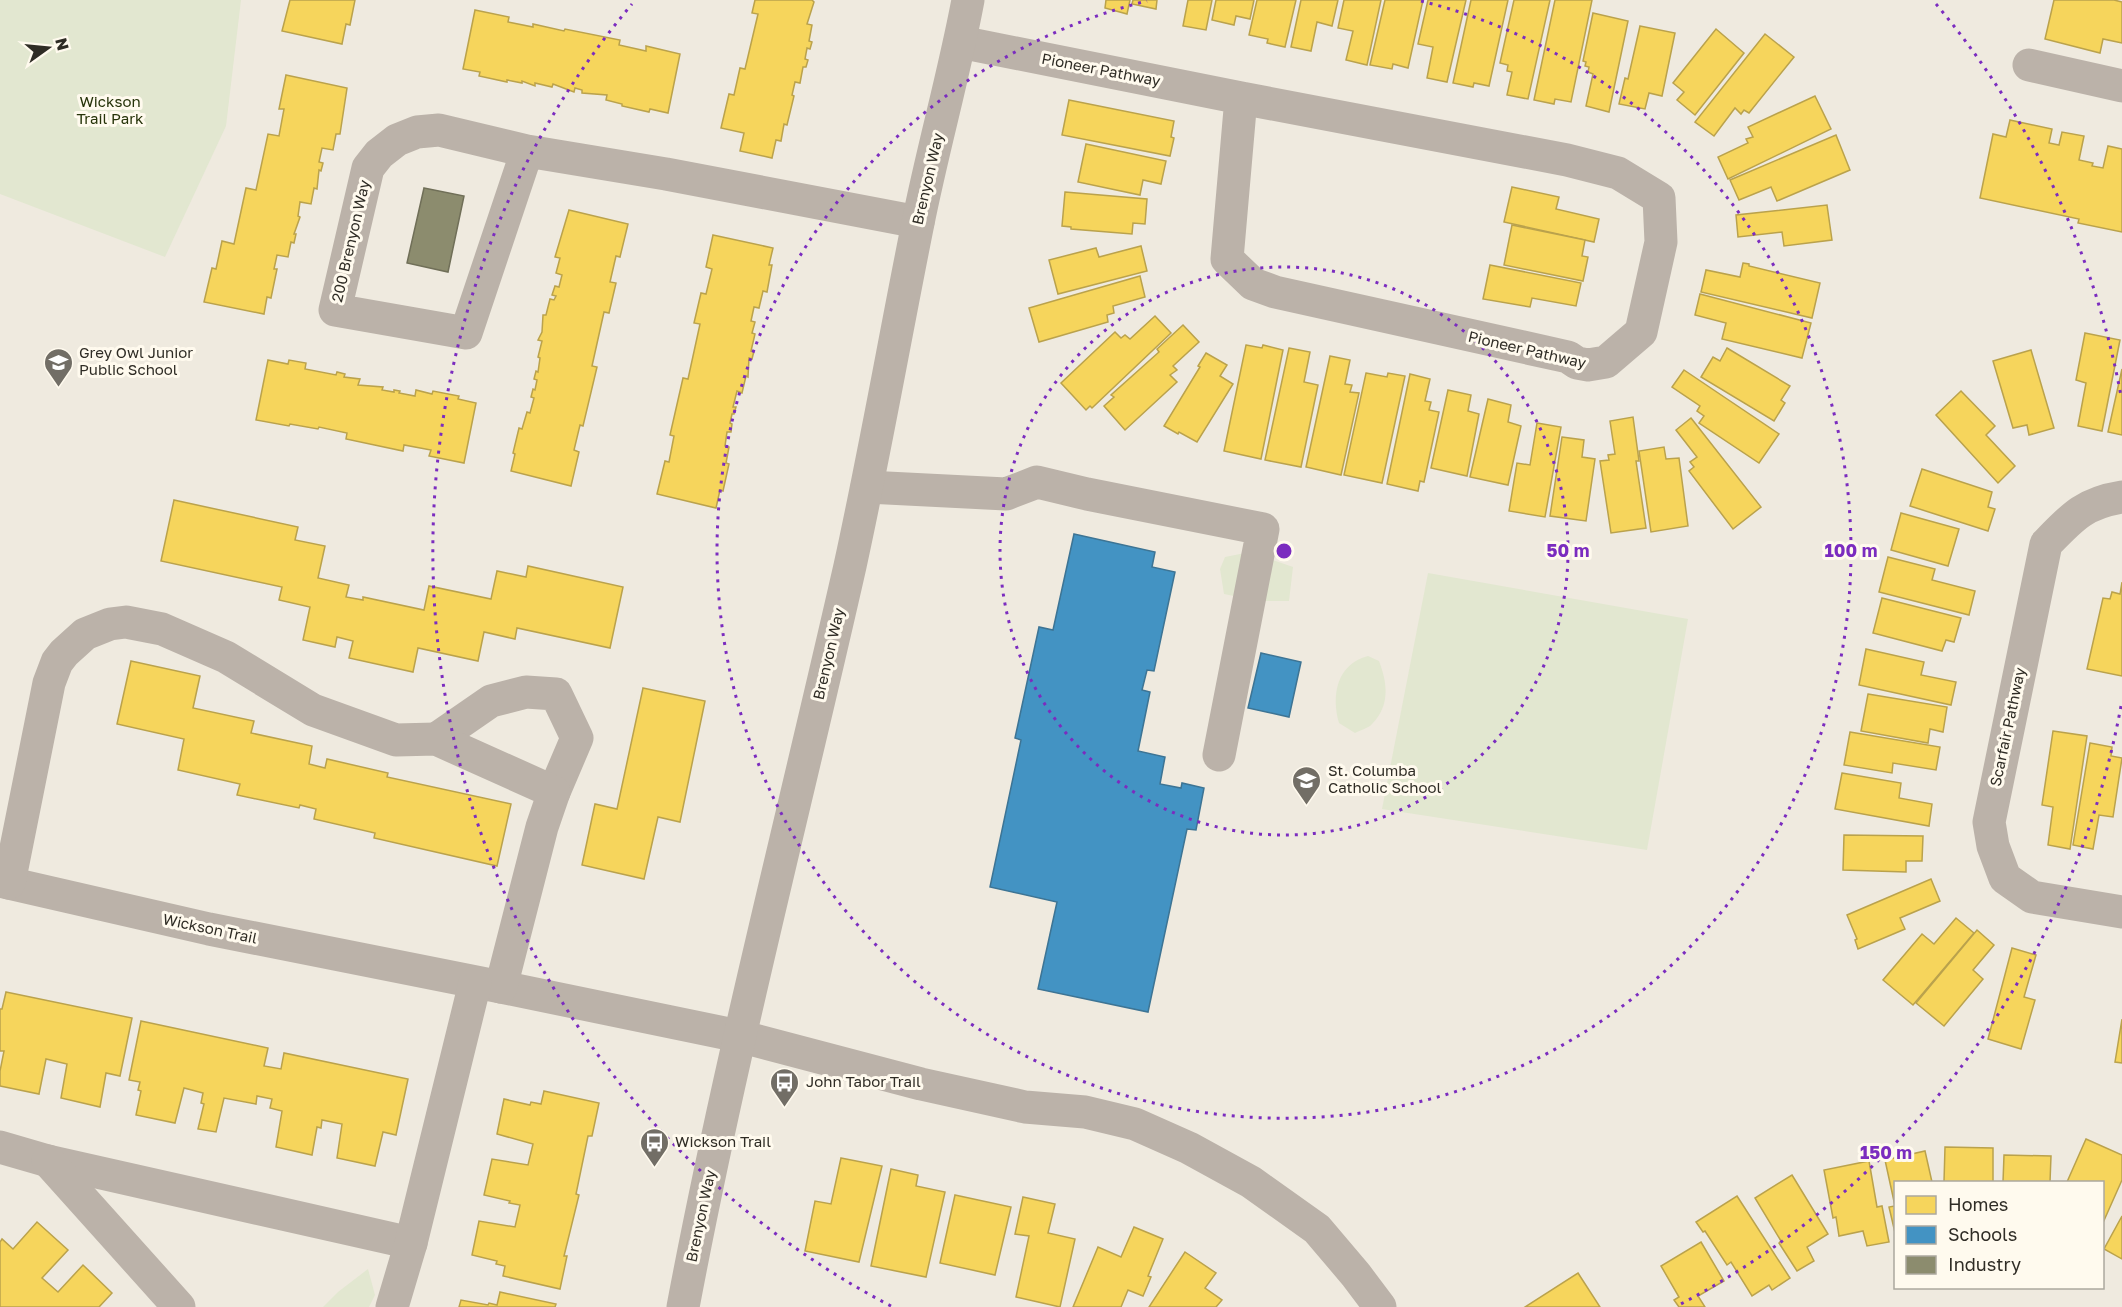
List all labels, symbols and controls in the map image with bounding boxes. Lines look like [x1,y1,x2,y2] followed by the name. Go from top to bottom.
[18,18,78,78] north arrow
[51,36,74,53] text: N
[1040,49,1163,89] street label: Pioneer Pathway
[76,92,144,127] park label: Wickson Trail Park
[908,130,946,227] street label: Brenyon Way
[327,177,373,304] street label: 200 Brenyon Way
[1466,327,1589,371] street label: Pioneer Pathway
[79,343,193,378] place label: Grey Owl Junior Public School
[42,346,74,388] school or university icon: Grey Owl Junior Public School
[1547,539,1589,561] text: 50 m
[1825,539,1877,561] text: 100 m
[1274,541,1294,561] centre of rings
[809,605,847,702] street label: Brenyon Way
[1986,665,2029,788] street label: Scarfair Pathway
[1328,761,1441,796] place label: St. Columba Catholic School
[1291,764,1323,806] school or university icon: St. Columba Catholic School
[161,909,259,947] street label: Wickson Trail
[769,1066,801,1108] bus stop icon: John Tabor Trail
[806,1072,921,1090] place label: John Tabor Trail
[638,1126,670,1168] bus stop icon: Wickson Trail
[675,1132,771,1150] place label: Wickson Trail
[1860,1141,1912,1163] text: 150 m
[681,1167,719,1264] street label: Brenyon Way
[1894,1181,2104,1289] legend
[1948,1193,2008,1215] text: Homes
[1948,1223,2017,1245] text: Schools
[1948,1253,2021,1275] text: Industry

